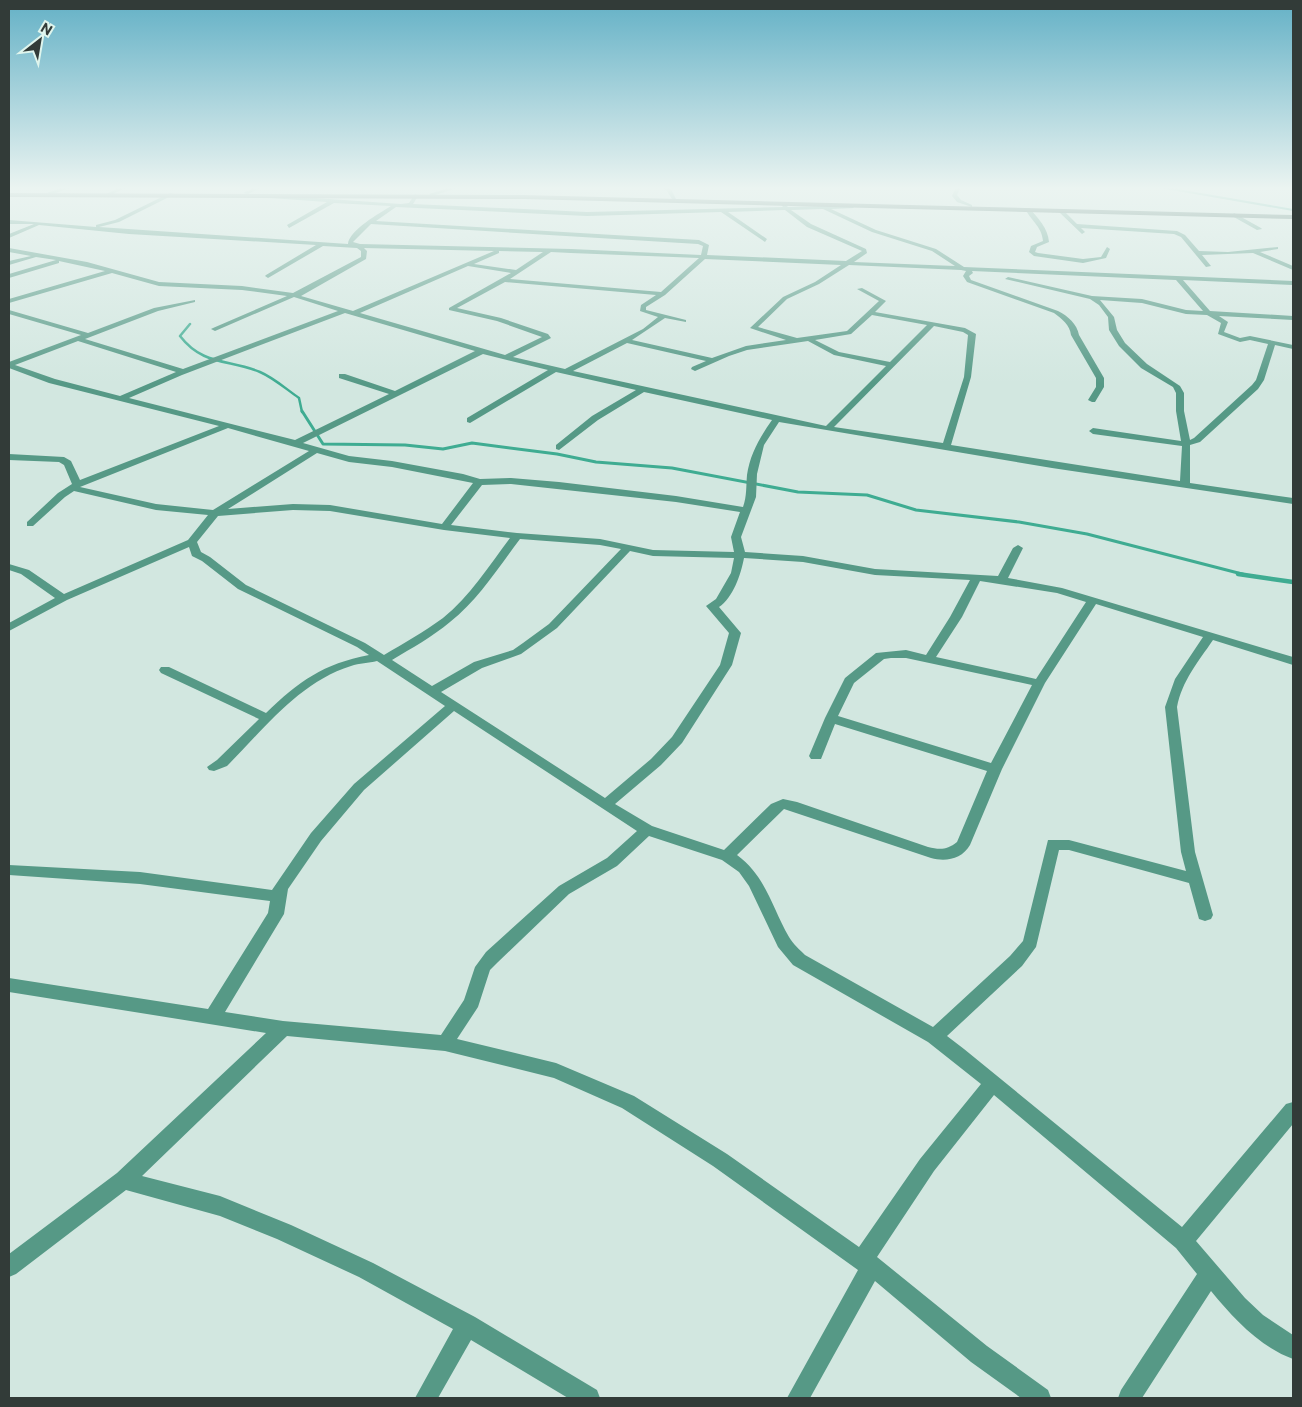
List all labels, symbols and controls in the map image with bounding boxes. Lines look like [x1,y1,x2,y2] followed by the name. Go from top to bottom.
[15,15,65,65] north arrow
[38,18,56,38] text: N

